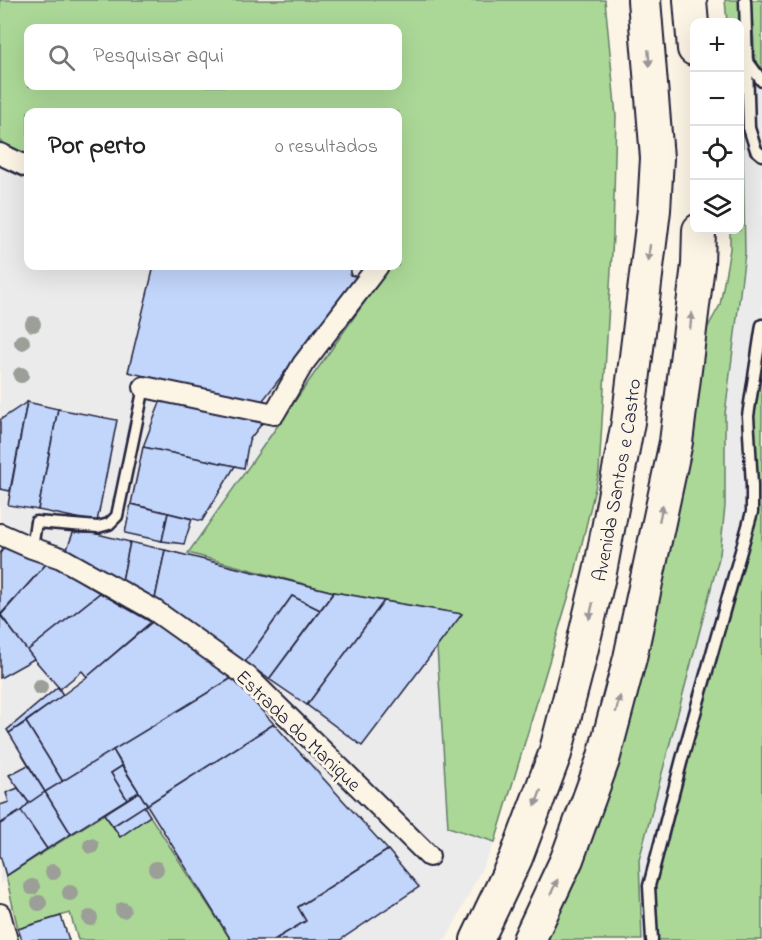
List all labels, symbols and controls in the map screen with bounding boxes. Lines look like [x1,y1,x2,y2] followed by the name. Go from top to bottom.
[690,18,744,234] map controls
[690,18,744,72] button: +
[24,24,402,90] search box
[45,41,78,74] icon: search
[93,41,224,73] text: Pesquisar aqui
[644,49,653,68] one-way arrow
[690,72,744,126] button: −
[690,126,744,180] button: locate
[48,128,146,166] text: Por perto
[275,133,378,162] text: 0 resultados
[690,180,744,234] button: layers
[644,243,654,262] one-way arrow
[686,311,696,330] one-way arrow
[586,377,650,585] street label: Avenida Santos e Castro
[657,504,666,523] one-way arrow
[586,601,596,620] one-way arrow
[228,664,367,799] street label: Estrada do Manique
[614,694,624,713] one-way arrow
[533,789,542,807] one-way arrow
[549,879,558,896] one-way arrow

